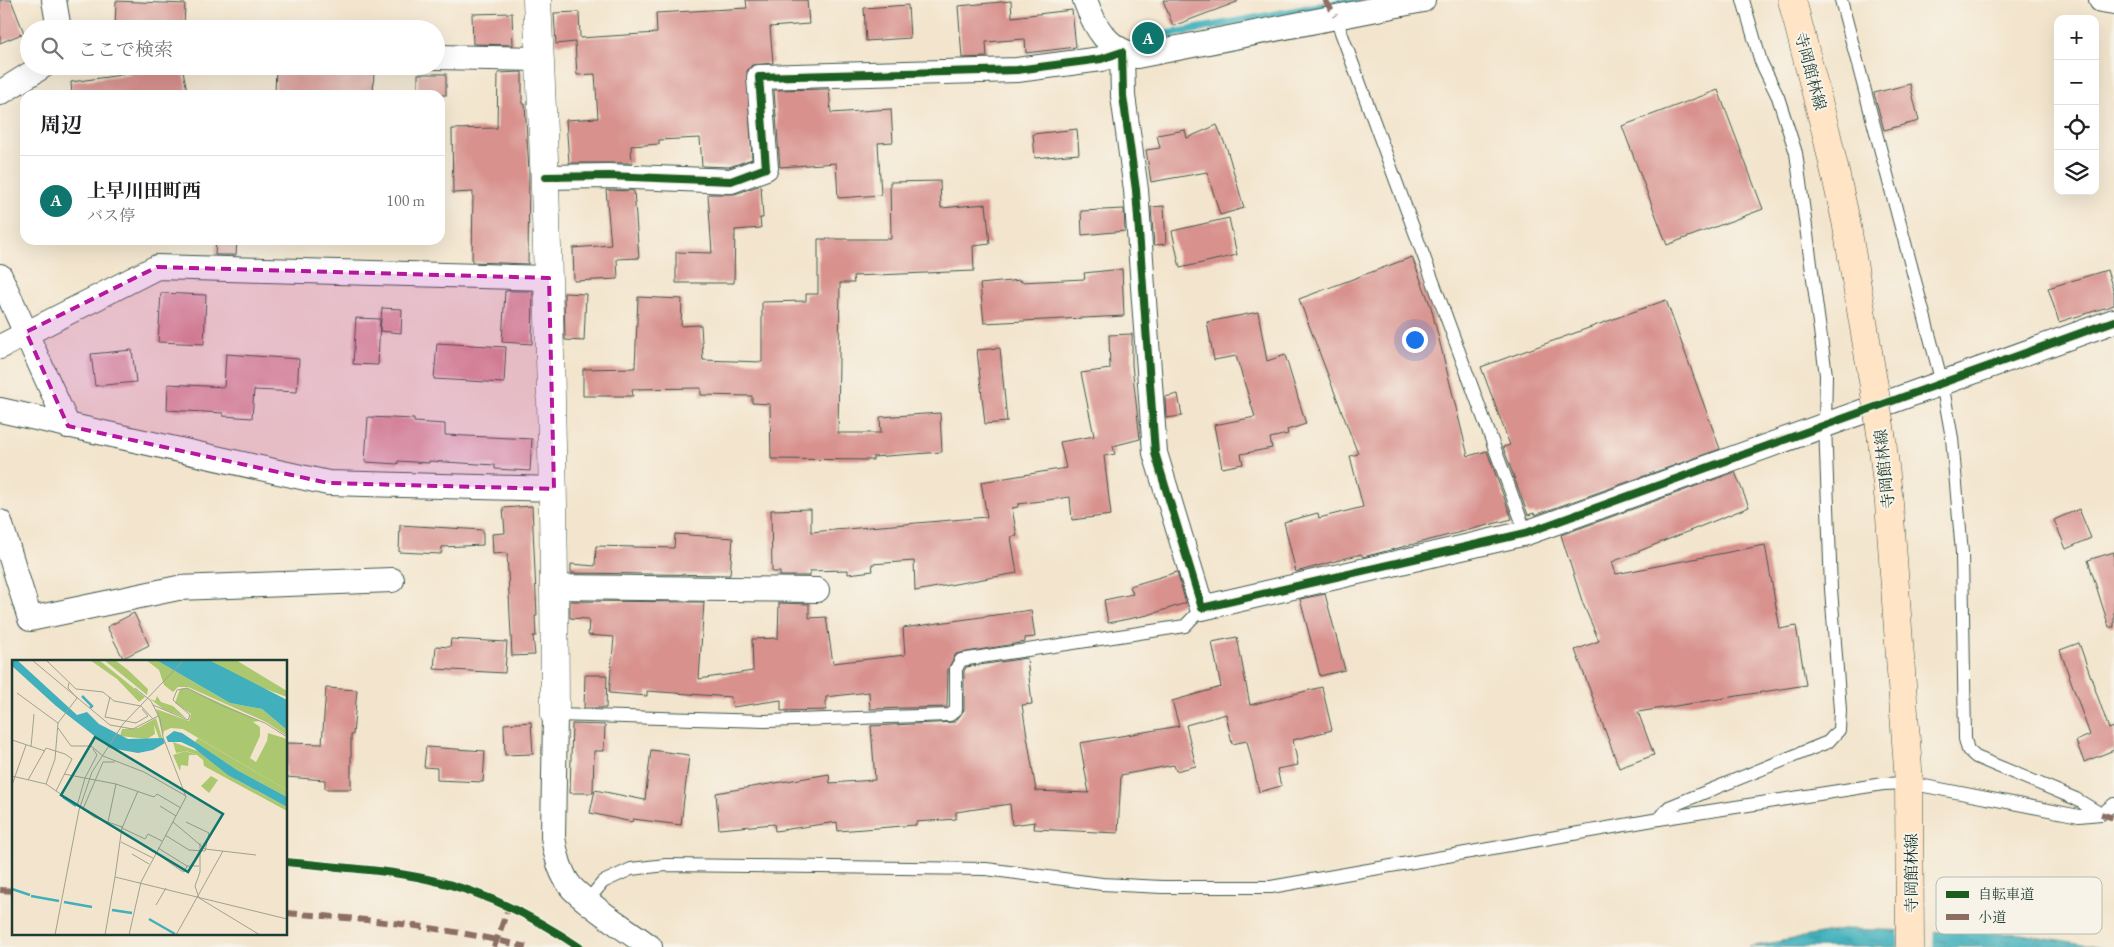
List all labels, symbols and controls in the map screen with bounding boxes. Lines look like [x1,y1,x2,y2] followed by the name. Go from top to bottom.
[2054,15,2099,195] map controls
[2054,15,2099,60] button: +
[1132,19,1164,57] pin: A
[20,20,445,75] search box
[1790,30,1831,112] street label: 寺岡館林線
[38,34,66,62] icon: search
[78,37,173,62] text: ここで検索
[2054,60,2099,105] button: −
[2054,105,2099,150] button: locate
[40,111,82,138] text: 周辺
[2054,150,2099,195] button: layers
[87,178,201,203] text: 上早川田町西
[50,190,62,211] text: A
[386,190,425,211] text: 100 m
[87,205,135,226] text: バス停
[1402,327,1428,353] your location
[1870,428,1899,510] street label: 寺岡館林線
[12,660,288,934] inset map
[1901,833,1922,913] street label: 寺岡館林線
[1936,877,2102,934] legend
[1978,885,2034,903] text: 自転車道
[1978,908,2006,926] text: 小道

